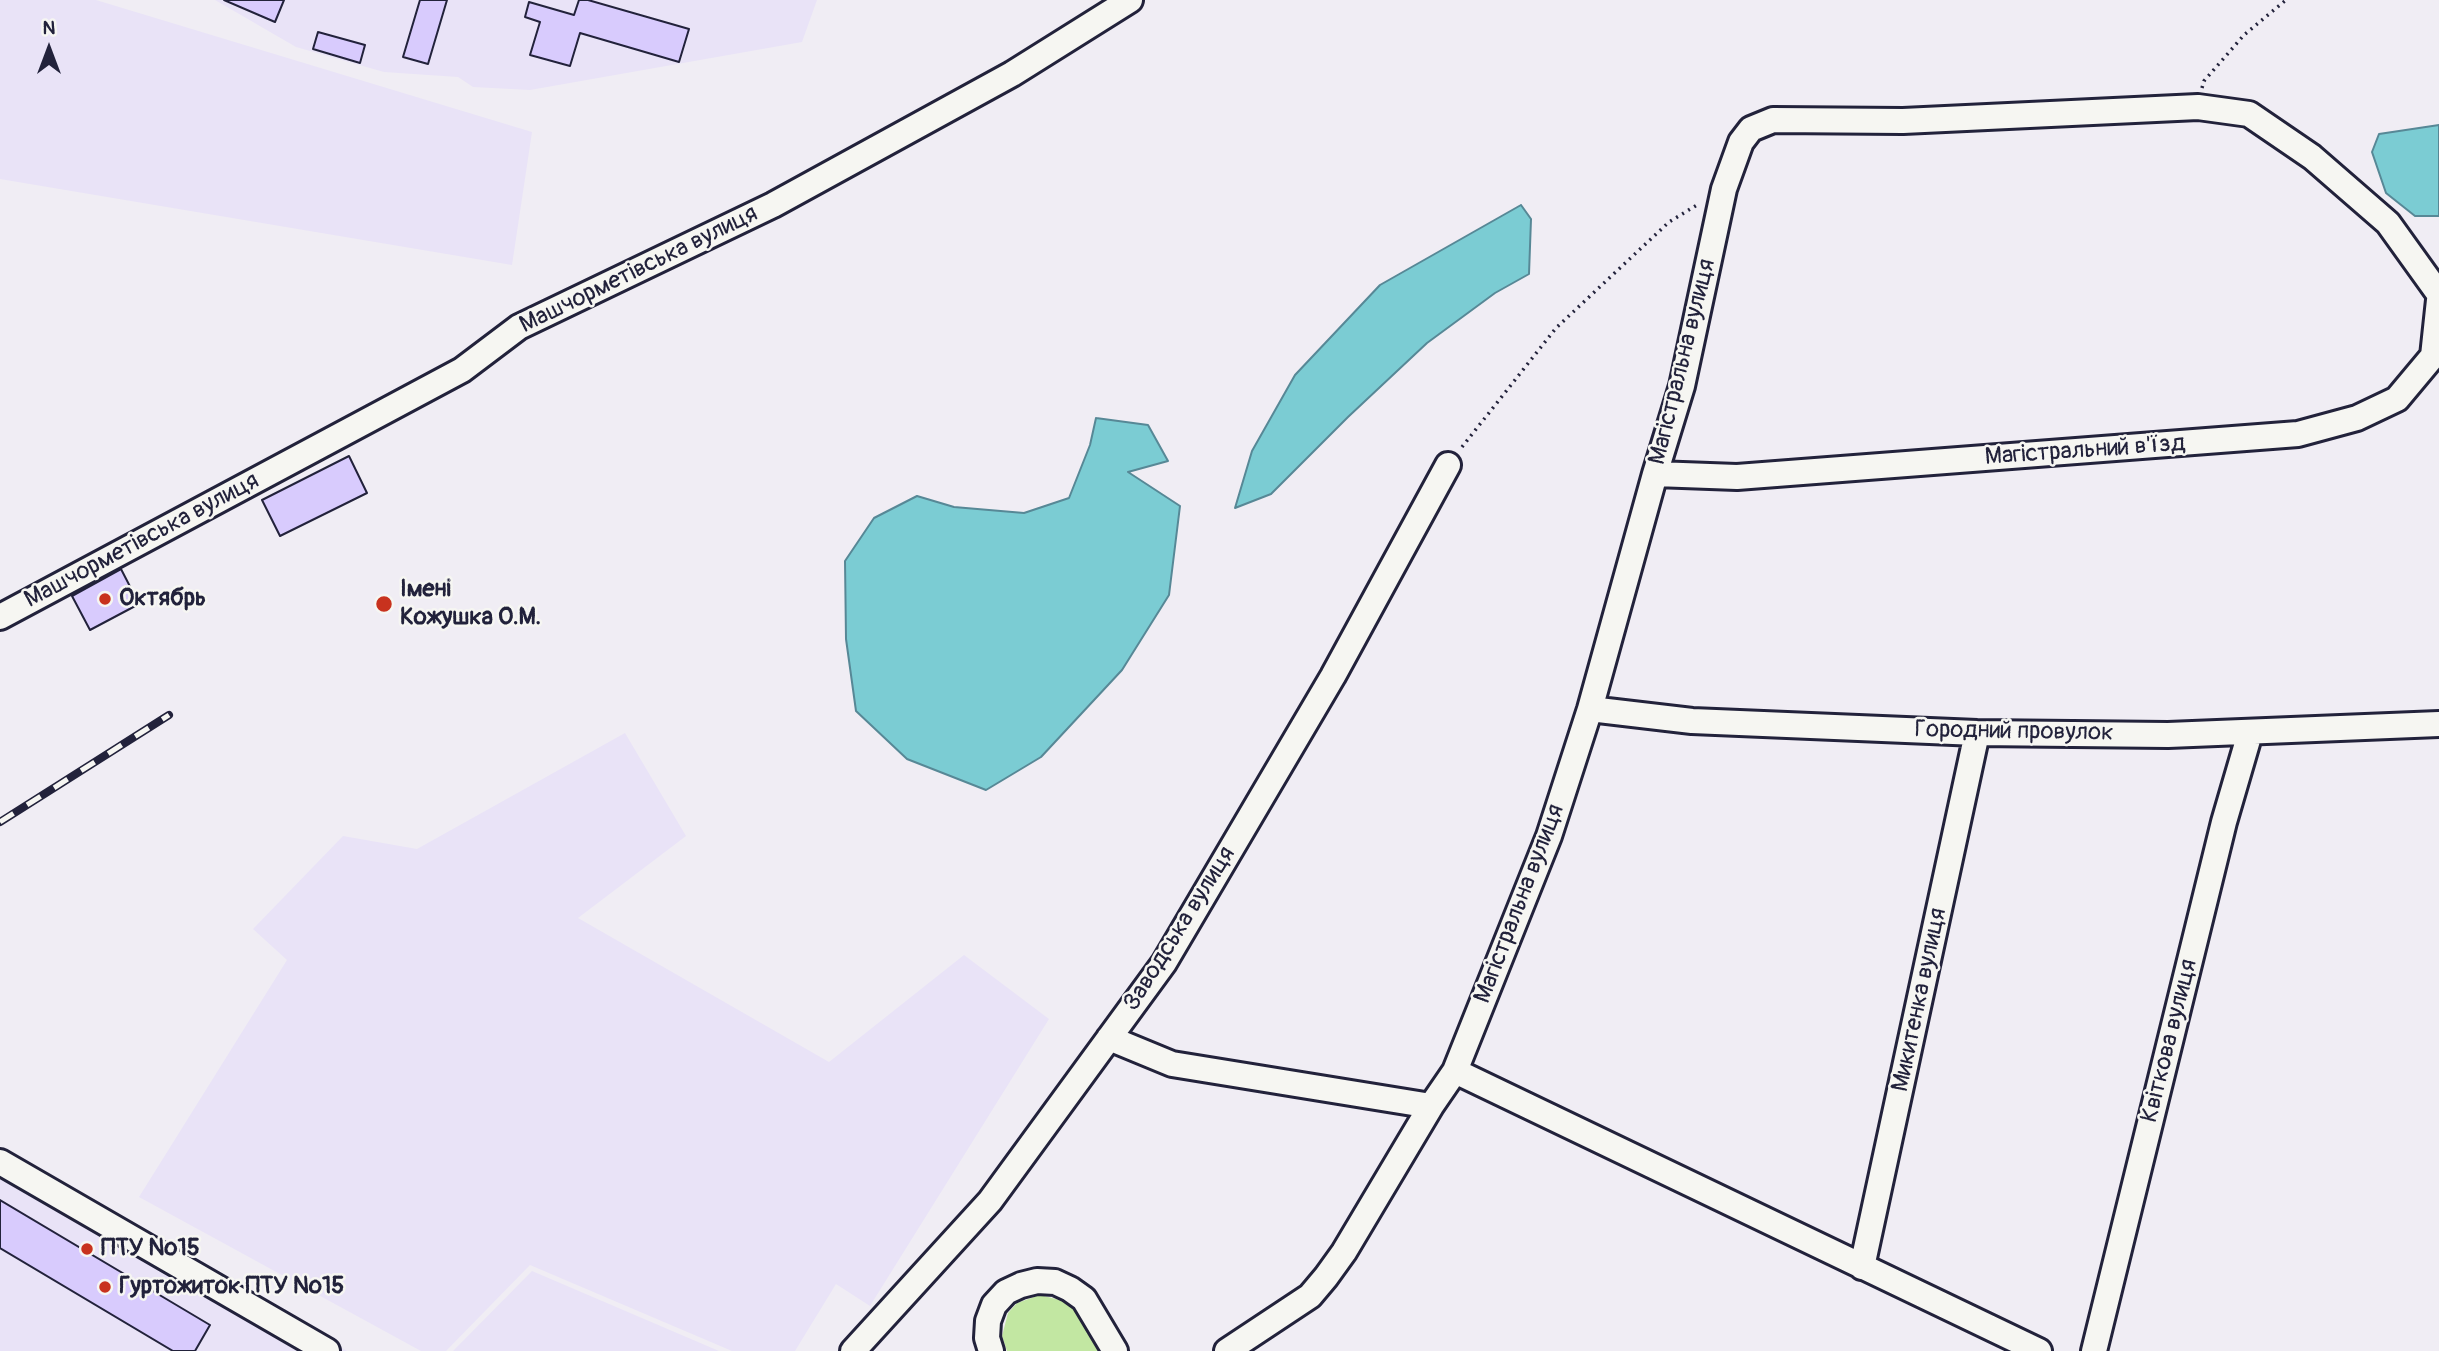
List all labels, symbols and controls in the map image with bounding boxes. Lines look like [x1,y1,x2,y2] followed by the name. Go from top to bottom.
[14,14,84,84] north arrow
[43,16,55,40] text: N
[515,200,763,340] street label: Машчорметівська вулиця
[1644,256,1722,468] street label: Магістральна вулиця
[1984,430,2186,472] street label: Магістральний в'їзд
[20,467,264,615] street label: Машчорметівська вулиця
[400,576,541,632] place label: Імені Кожушка О.М.
[119,585,206,613] place label: Октябрь
[97,591,113,607] marker: Октябрь
[374,594,394,614] marker: Імені Кожушка О.М.
[1914,716,2114,748] street label: Городний провулок
[1469,800,1571,1008] street label: Магістральна вулиця
[1118,842,1242,1016] street label: Заводська вулиця
[1886,905,1954,1095] street label: Микитенка вулиця
[2136,956,2204,1126] street label: Квіткова вулиця
[101,1235,200,1263] place label: ПТУ №15
[79,1241,95,1257] marker: ПТУ №15
[119,1273,344,1301] place label: Гуртожиток ПТУ №15
[97,1279,113,1295] marker: Гуртожиток ПТУ №15

